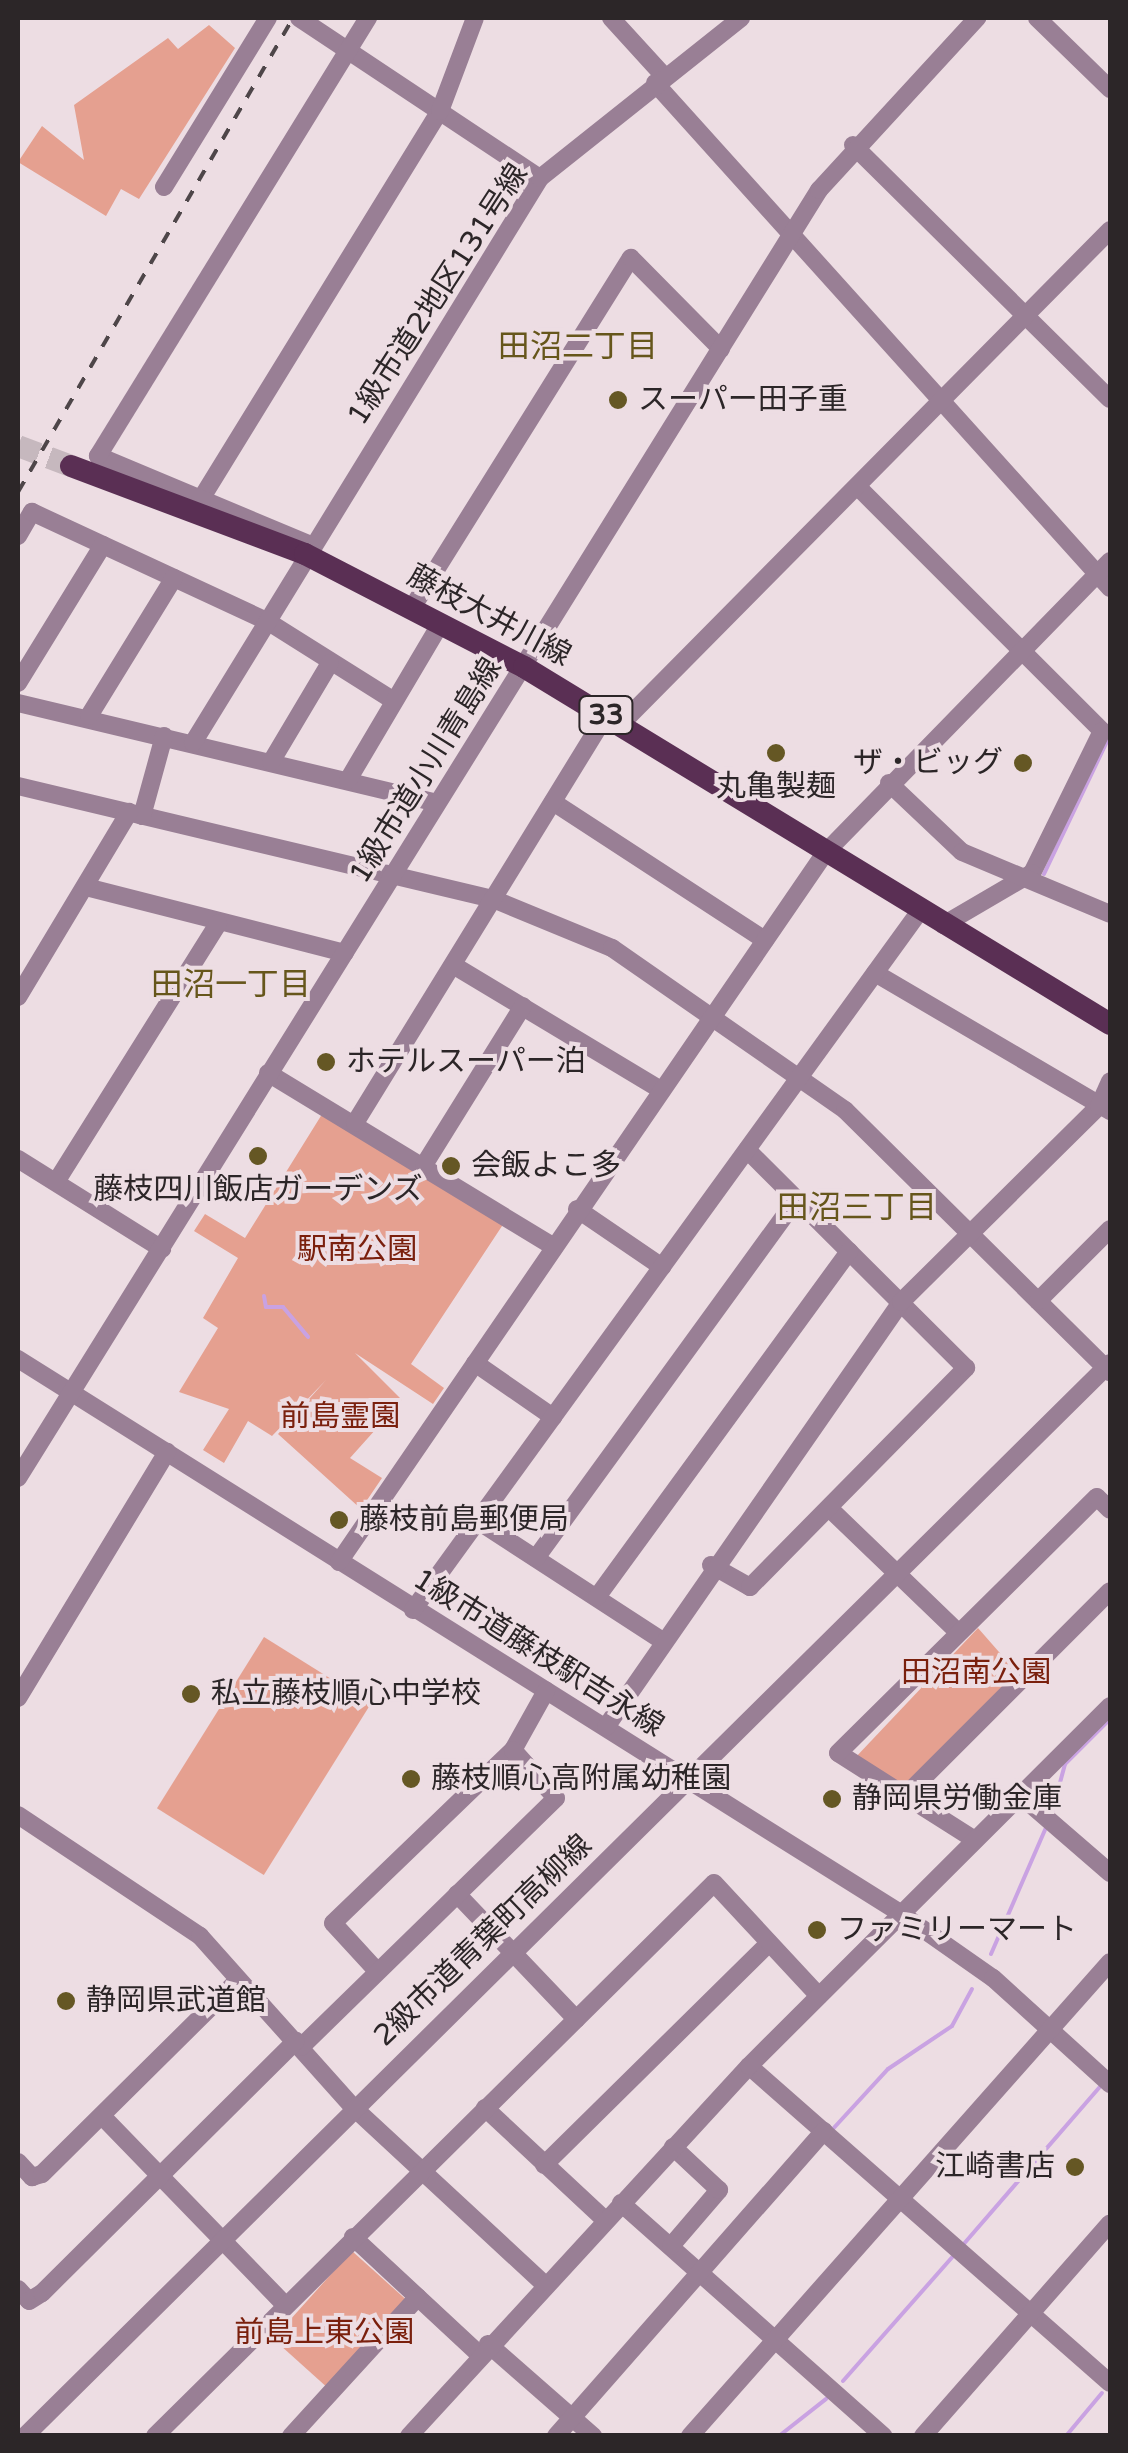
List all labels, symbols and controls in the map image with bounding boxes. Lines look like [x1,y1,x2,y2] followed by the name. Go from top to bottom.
[340,158,536,432] street label: 1級市道2地区131号線
[498,328,658,366] district label: 田沼二丁目
[638,382,848,418] place label: スーパー田子重
[607,389,629,411] marker: スーパー田子重
[401,558,577,674] street label: 藤枝大井川線
[342,652,510,890] street label: 1級市道小川青島線
[576,692,636,738] road number: 33
[765,742,787,764] marker: 丸亀製麺
[853,745,1003,781] place label: ザ・ビッグ
[1012,752,1034,774] marker: ザ・ビッグ
[716,769,836,805] place label: 丸亀製麺
[151,966,311,1004] district label: 田沼一丁目
[346,1044,586,1080] place label: ホテルスーパー泊
[315,1051,337,1073] marker: ホテルスーパー泊
[247,1145,269,1167] marker: 藤枝四川飯店ガーデンズ
[471,1148,621,1184] place label: 会飯よこ多
[440,1155,462,1177] marker: 会飯よこ多
[93,1172,423,1208] place label: 藤枝四川飯店ガーデンズ
[777,1189,937,1227] district label: 田沼三丁目
[297,1232,417,1268] park label: 駅南公園
[280,1399,400,1435] park label: 前島霊園
[359,1502,569,1538] place label: 藤枝前島郵便局
[328,1509,350,1531] marker: 藤枝前島郵便局
[406,1561,670,1745] street label: 1級市道藤枝駅吉永線
[901,1655,1051,1691] park label: 田沼南公園
[211,1676,481,1712] place label: 私立藤枝順心中学校
[180,1683,202,1705] marker: 私立藤枝順心中学校
[431,1761,731,1797] place label: 藤枝順心高附属幼稚園
[400,1768,422,1790] marker: 藤枝順心高附属幼稚園
[852,1781,1062,1817] place label: 静岡県労働金庫
[821,1788,843,1810] marker: 静岡県労働金庫
[367,1828,599,2054] street label: 2級市道青葉町高柳線
[837,1912,1077,1948] place label: ファミリーマート
[806,1919,828,1941] marker: ファミリーマート
[86,1983,266,2019] place label: 静岡県武道館
[55,1990,77,2012] marker: 静岡県武道館
[935,2149,1055,2185] place label: 江崎書店
[1064,2156,1086,2178] marker: 江崎書店
[234,2315,414,2351] park label: 前島上東公園

